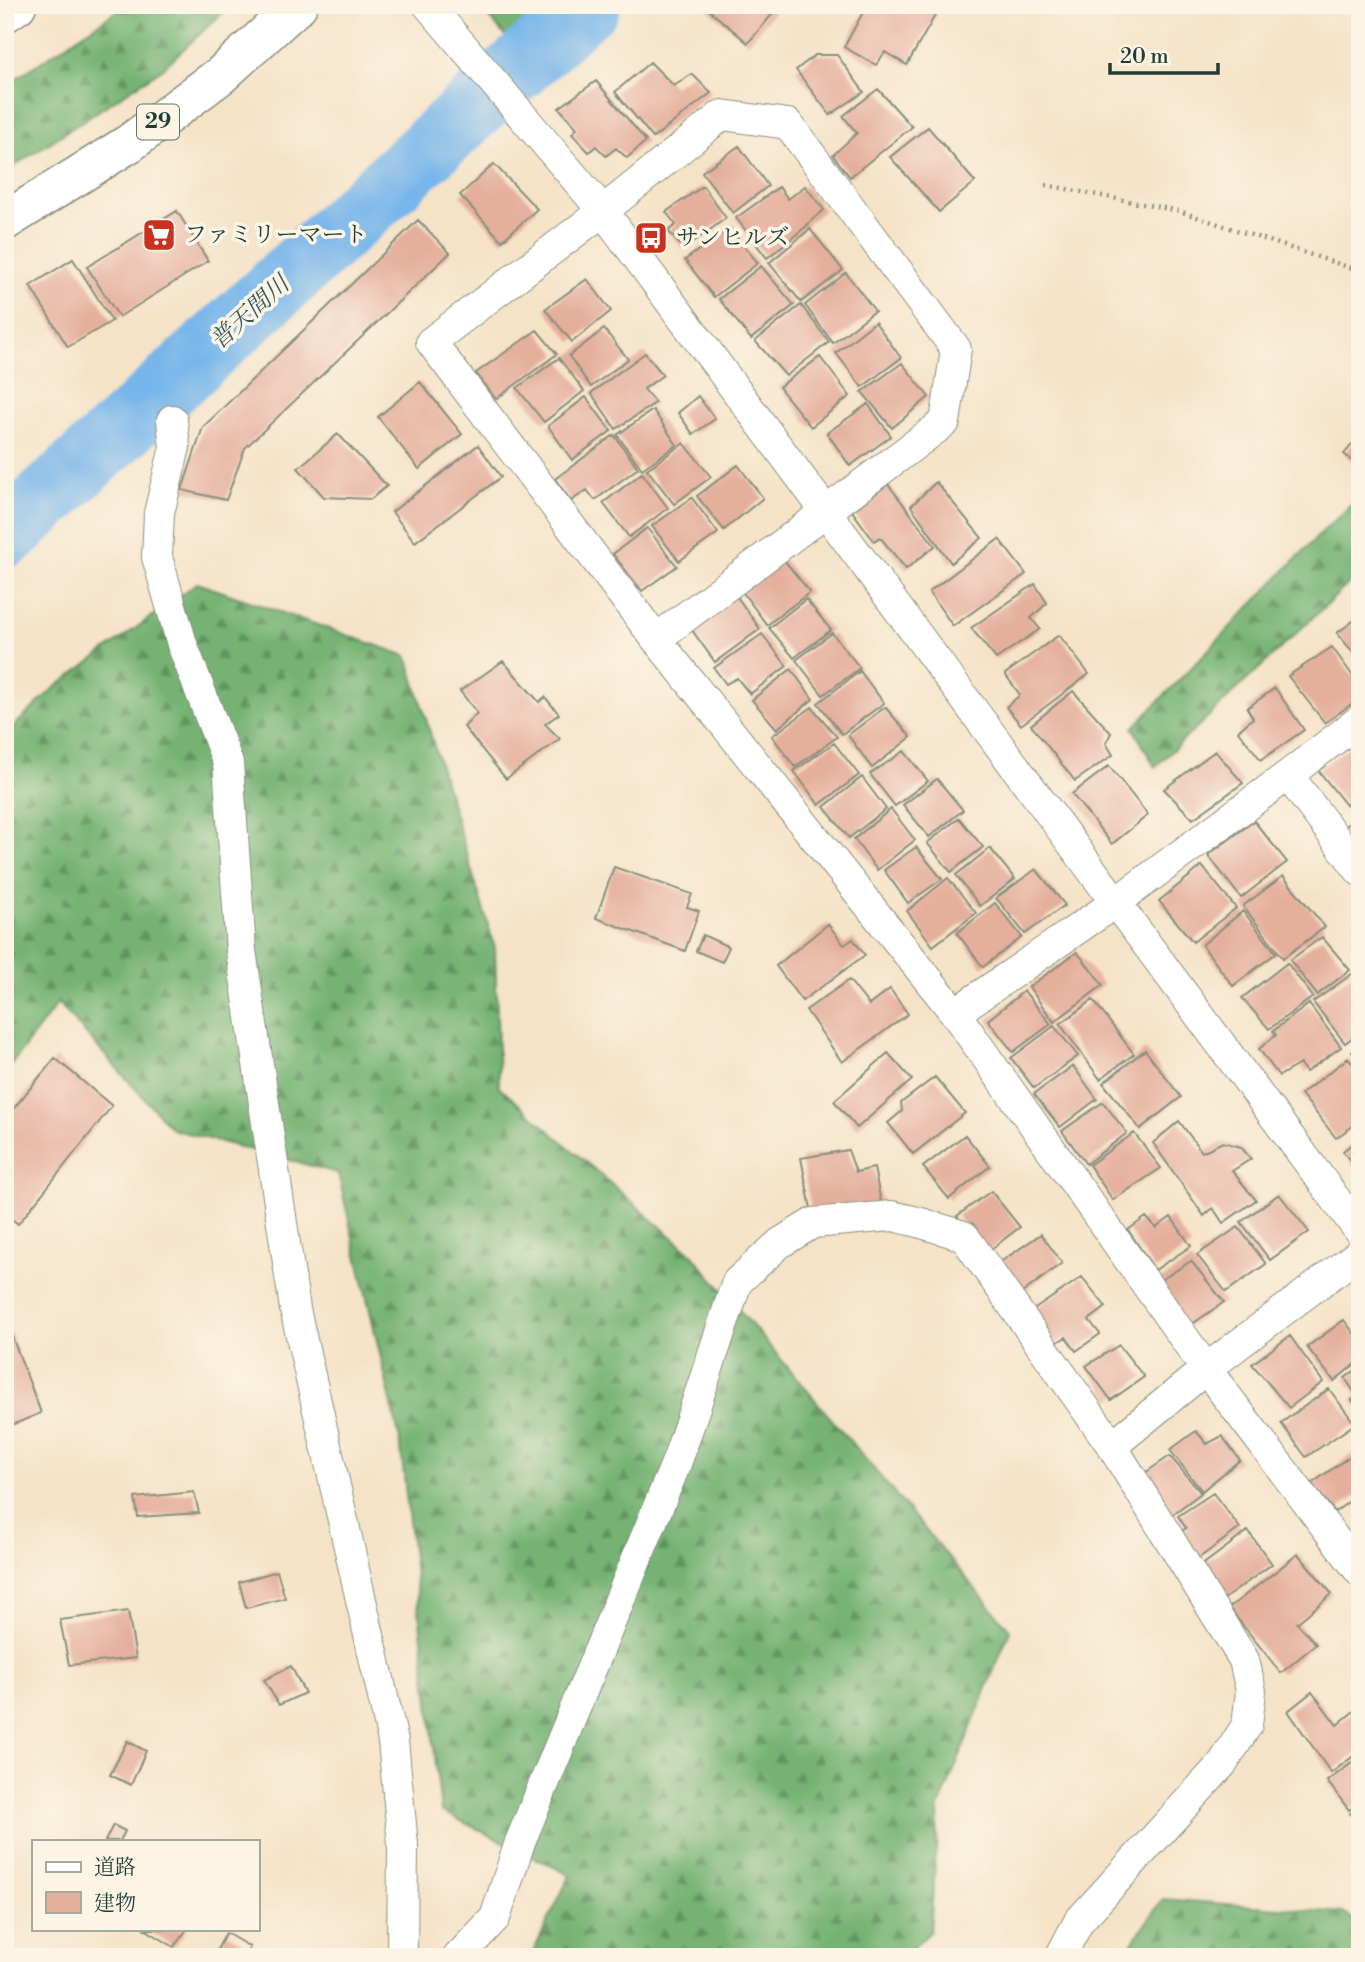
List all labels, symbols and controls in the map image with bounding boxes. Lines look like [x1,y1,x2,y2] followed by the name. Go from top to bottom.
[1110,32,1218,76] scale bar
[1120,44,1169,70] text: 20 m
[137,104,179,140] road number: 29
[140,216,178,254] supermarket icon: ファミリーマート
[632,219,670,257] bus stop icon: サンヒルズ
[184,221,368,249] place label: ファミリーマート
[676,224,789,252] place label: サンヒルズ
[204,268,298,356] water label: 普天間川
[32,1840,259,1930] legend
[94,1855,136,1881] text: 道路
[94,1891,136,1917] text: 建物

